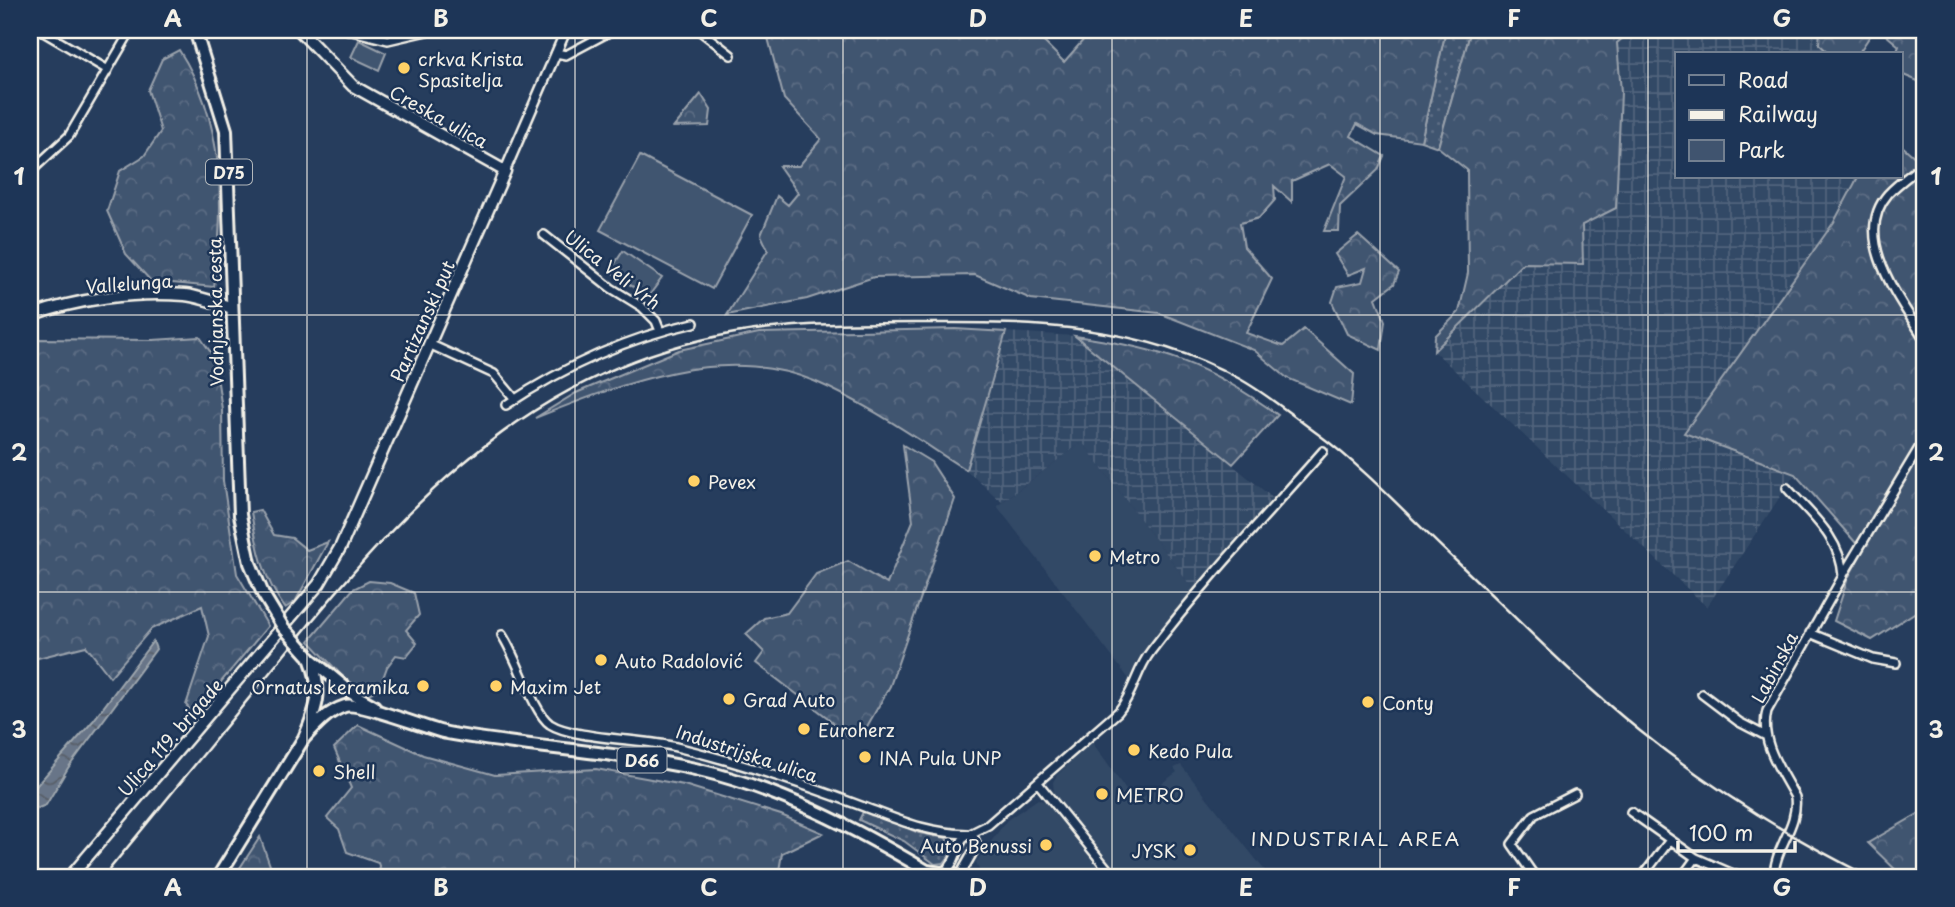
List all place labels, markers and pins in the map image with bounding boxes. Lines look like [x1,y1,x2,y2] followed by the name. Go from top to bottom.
[418,45,524,93] place label: crkva Krista Spasitelja
[396,60,412,76] marker: crkva Krista Spasitelja
[708,468,756,495] place label: Pevex
[686,473,702,489] marker: Pevex
[1109,543,1160,570] place label: Metro
[1087,548,1103,564] marker: Metro
[615,647,743,674] place label: Auto Radolović
[593,652,609,668] marker: Auto Radolović
[251,673,410,700] place label: Ornatus keramika
[510,673,601,700] place label: Maxim Jet
[415,678,431,694] marker: Ornatus keramika
[488,678,504,694] marker: Maxim Jet
[743,686,835,713] place label: Grad Auto
[1382,689,1434,716] place label: Conty
[721,691,737,707] marker: Grad Auto
[1360,694,1376,710] marker: Conty
[818,716,895,743] place label: Euroherz
[796,721,812,737] marker: Euroherz
[1148,737,1233,764] place label: Kedo Pula
[1126,742,1142,758] marker: Kedo Pula
[879,744,1001,771] place label: INA Pula UNP
[857,749,873,765] marker: INA Pula UNP
[333,758,375,785] place label: Shell
[311,763,327,779] marker: Shell
[1116,781,1184,808] place label: METRO
[1094,786,1110,802] marker: METRO
[920,832,1032,859] place label: Auto Benussi
[1038,837,1054,853] marker: Auto Benussi
[1132,837,1176,864] place label: JYSK
[1182,842,1198,858] marker: JYSK

